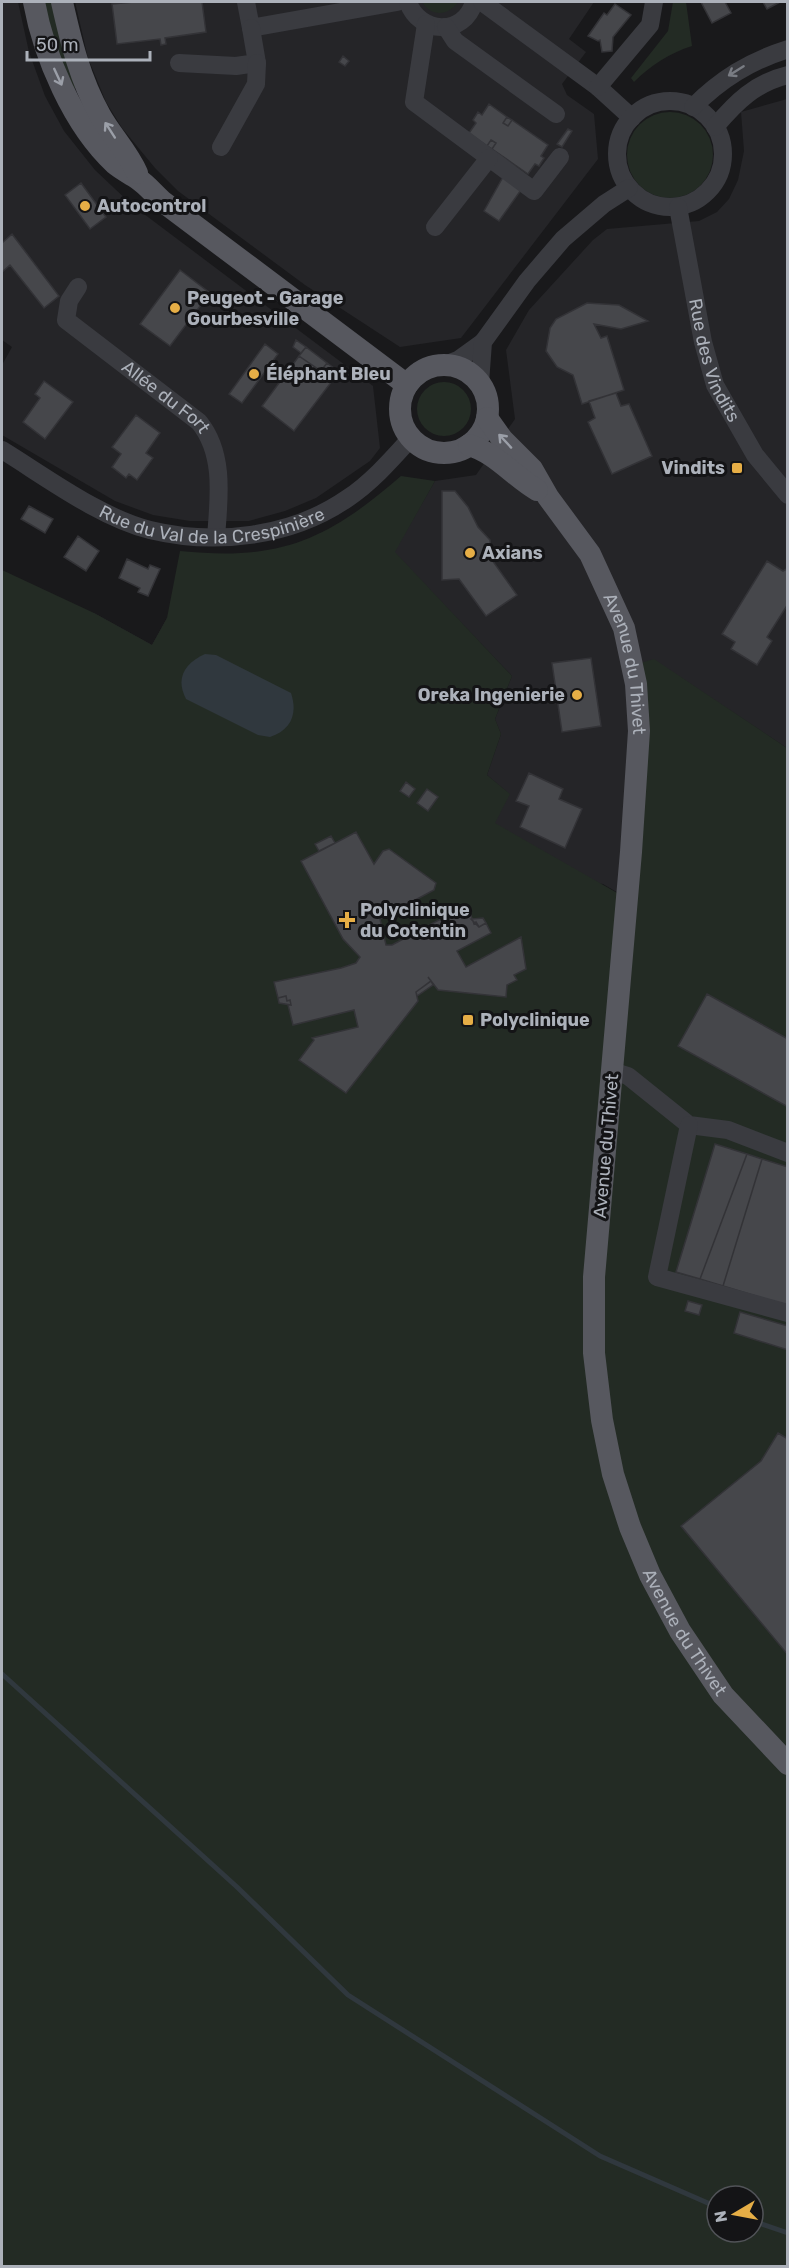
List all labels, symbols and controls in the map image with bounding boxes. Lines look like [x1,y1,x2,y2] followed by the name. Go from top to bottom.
[27,24,150,62] scale bar
[36,34,79,56] text: 50 m
[728,66,745,78] one-way arrow
[52,67,64,85] one-way arrow
[103,122,116,139] one-way arrow
[97,195,206,217] place label: Autocontrol
[78,199,92,213] marker: Autocontrol
[187,287,344,330] place label: Peugeot - Garage Gourbesville
[684,297,745,426] street label: Rue des Vindits
[168,301,182,315] marker: Peugeot - Garage Gourbesville
[117,356,215,437] street label: Allée du Fort
[266,363,391,385] place label: Éléphant Bleu
[247,367,261,381] marker: Éléphant Bleu
[498,434,512,449] one-way arrow
[661,457,725,479] place label: Vindits
[730,461,744,475] marker: Vindits
[96,493,328,519] street label: Rue du Val de la Crespinière
[95,500,328,549] text: Rue du Val de la Crespinière
[482,542,543,564] place label: Axians
[463,546,477,560] marker: Axians
[598,590,650,735] street label: Avenue du Thivet
[418,684,565,706] place label: Oreka Ingenierie
[570,688,584,702] marker: Oreka Ingenierie
[360,899,470,942] place label: Polyclinique du Cotentin
[338,911,356,929] marker: Polyclinique du Cotentin
[480,1009,590,1031] place label: Polyclinique
[461,1013,475,1027] marker: Polyclinique
[589,1073,623,1219] street label: Avenue du Thivet
[638,1565,731,1700] street label: Avenue du Thivet
[705,2184,765,2244] north arrow
[710,2209,731,2224] text: N

